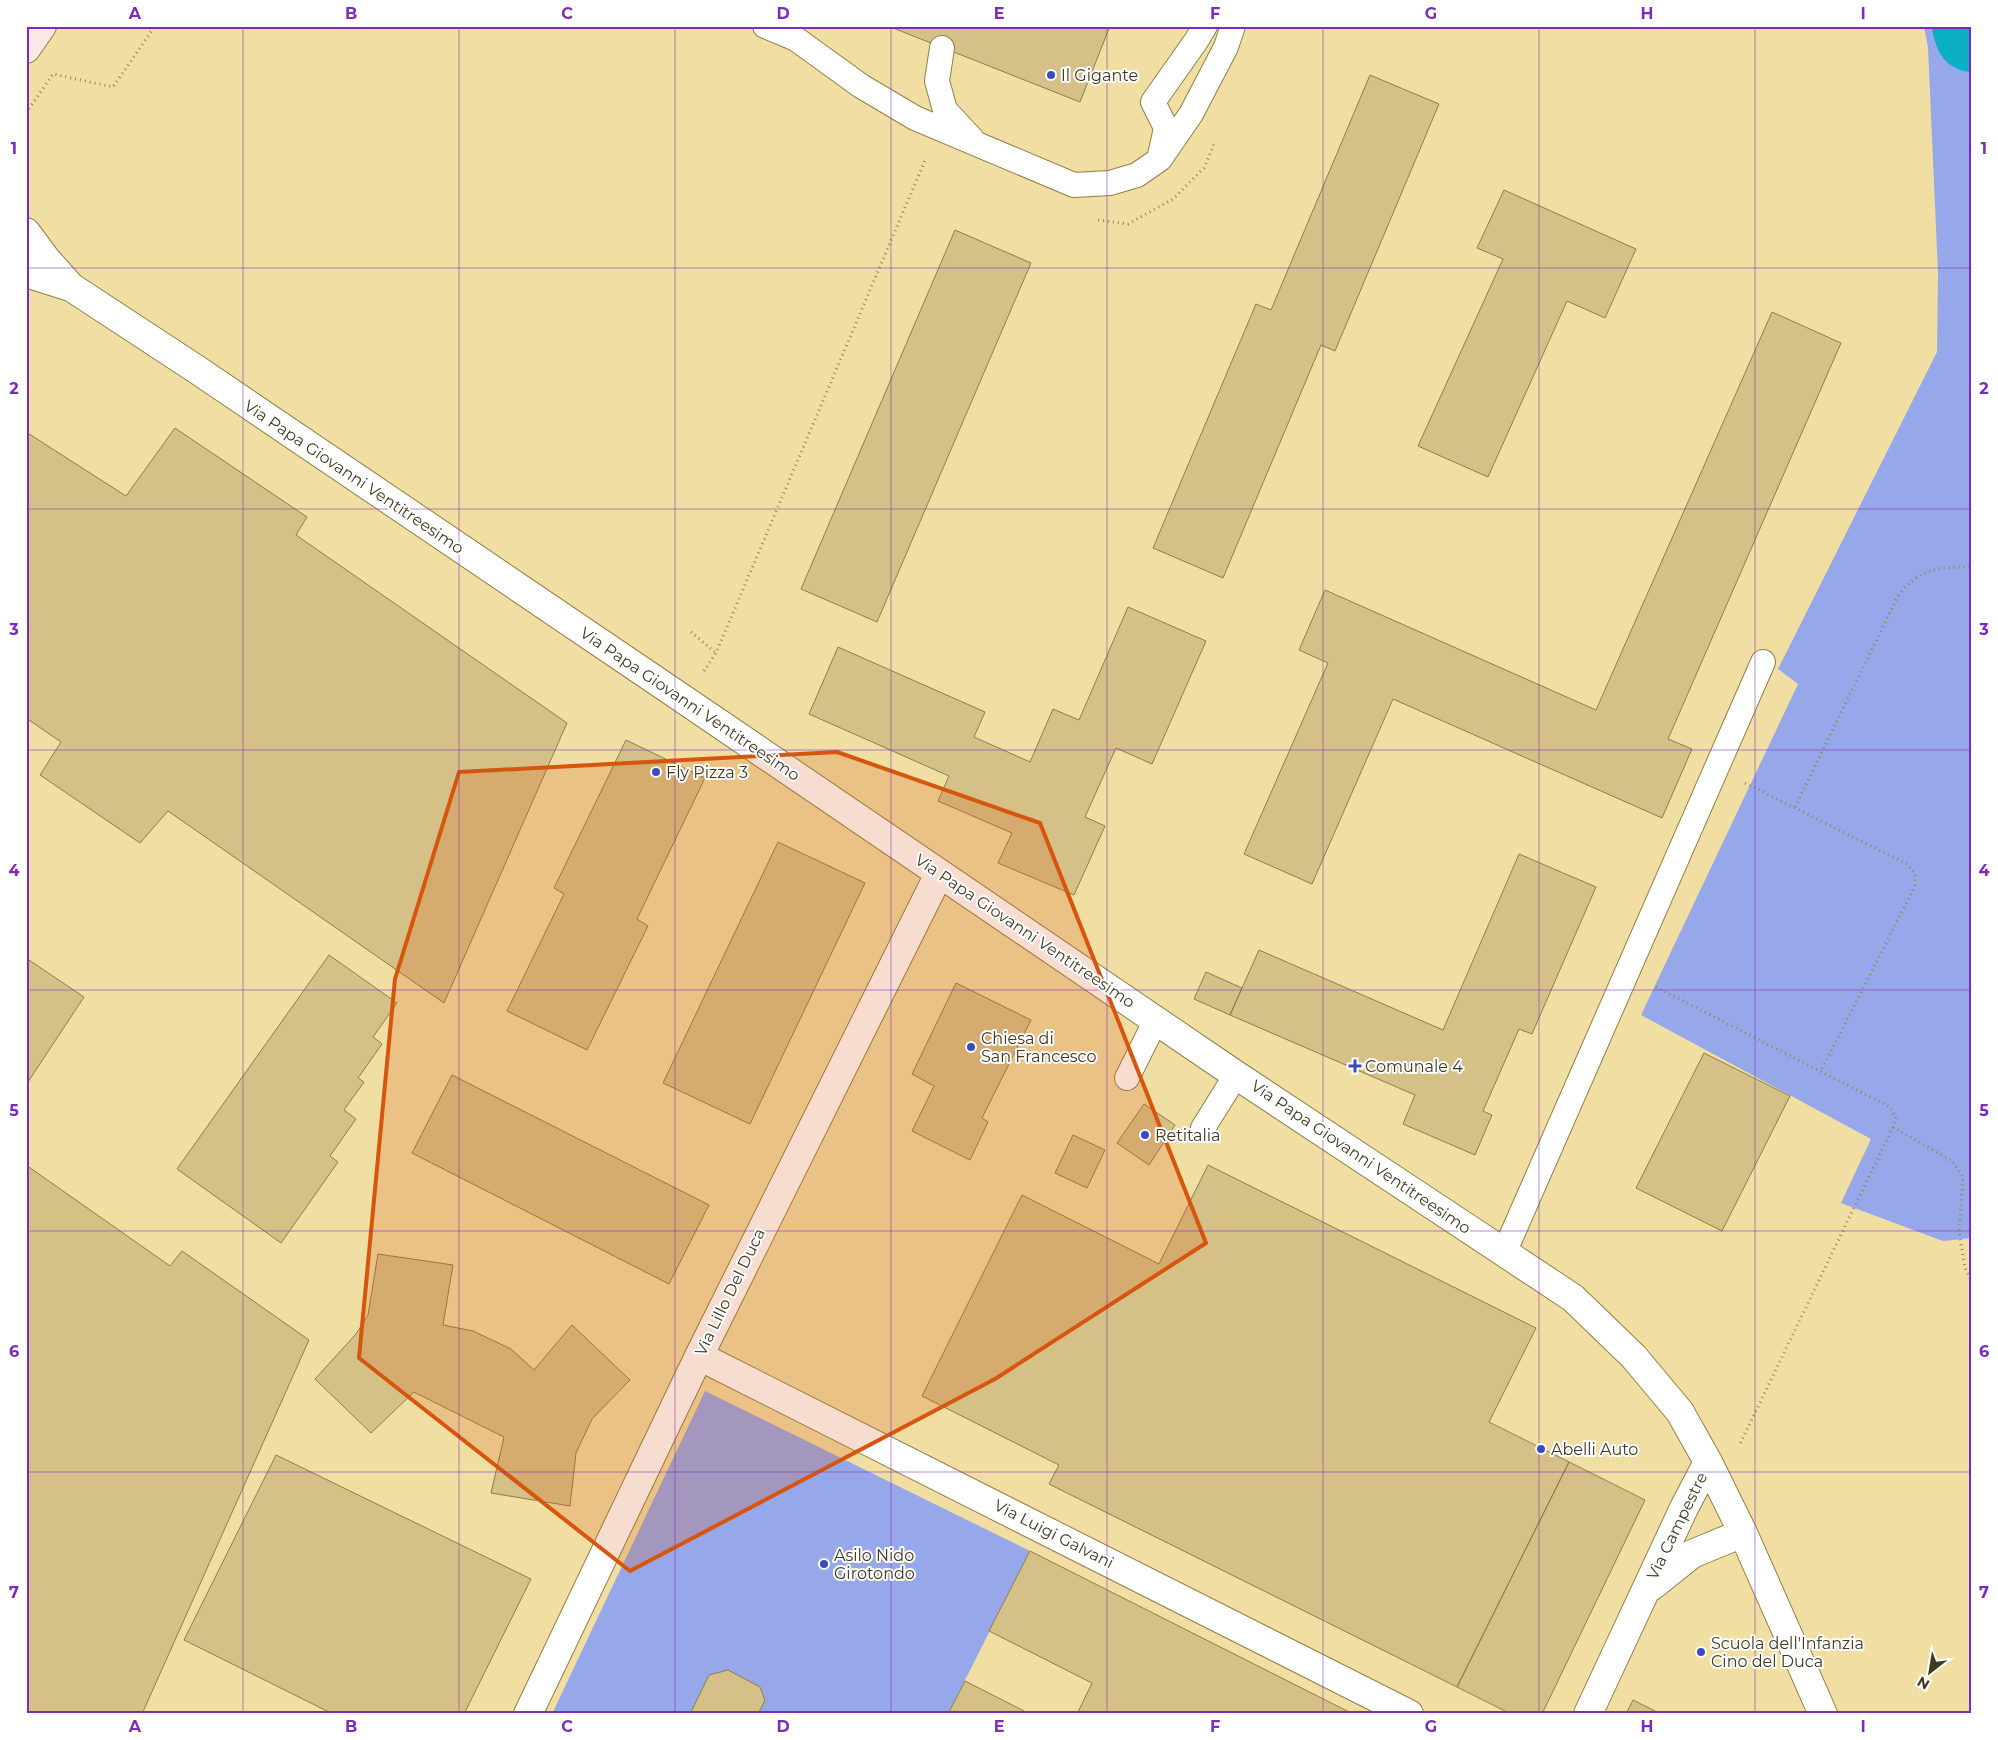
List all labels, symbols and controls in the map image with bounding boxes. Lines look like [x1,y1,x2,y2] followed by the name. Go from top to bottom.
[128,4,142,23] text: A
[345,4,357,23] text: B
[561,4,573,23] text: C
[776,4,790,23] text: D
[994,4,1004,23] text: E
[1210,4,1220,23] text: F
[1425,4,1437,23] text: G
[1641,4,1653,23] text: H
[1860,4,1866,23] text: I
[1061,66,1138,85] place label: Il Gigante
[1045,69,1057,81] marker: Il Gigante
[11,139,17,158] text: 1
[1981,139,1987,158] text: 1
[9,379,19,398] text: 2
[1979,379,1989,398] text: 2
[241,396,467,558] street label: Via Papa Giovanni Ventitreesimo
[8,620,19,639] text: 3
[1978,620,1989,639] text: 3
[577,623,803,785] street label: Via Papa Giovanni Ventitreesimo
[666,763,748,782] place label: Fly Pizza 3
[650,766,662,778] marker: Fly Pizza 3
[912,850,1138,1012] street label: Via Papa Giovanni Ventitreesimo
[8,861,20,880] text: 4
[1978,861,1990,880] text: 4
[981,1029,1097,1066] place label: Chiesa di San Francesco
[965,1041,977,1053] marker: Chiesa di San Francesco
[1365,1057,1463,1076] place label: Comunale 4
[1349,1060,1361,1072] marker: Comunale 4
[1248,1076,1474,1238] street label: Via Papa Giovanni Ventitreesimo
[9,1101,19,1120] text: 5
[1979,1101,1989,1120] text: 5
[1155,1126,1221,1145] place label: Retitalia
[1139,1129,1151,1141] marker: Retitalia
[691,1225,769,1359] street label: Via Lillo Del Duca
[9,1342,19,1361] text: 6
[1979,1342,1989,1361] text: 6
[1551,1440,1638,1459] place label: Abelli Auto
[1535,1443,1547,1455] marker: Abelli Auto
[1643,1469,1711,1583] street label: Via Campestre
[991,1496,1117,1572] street label: Via Luigi Galvani
[834,1546,915,1583] place label: Asilo Nido Girotondo
[818,1558,830,1570] marker: Asilo Nido Girotondo
[9,1583,19,1602] text: 7
[1979,1583,1989,1602] text: 7
[1711,1634,1864,1671] place label: Scuola dell'Infanzia Cino del Duca
[1695,1646,1707,1658] marker: Scuola dell'Infanzia Cino del Duca
[1906,1648,1956,1698] north arrow
[1914,1673,1933,1694] text: N
[128,1717,142,1736] text: A
[345,1717,357,1736] text: B
[561,1717,573,1736] text: C
[776,1717,790,1736] text: D
[994,1717,1004,1736] text: E
[1210,1717,1220,1736] text: F
[1425,1717,1437,1736] text: G
[1641,1717,1653,1736] text: H
[1860,1717,1866,1736] text: I

